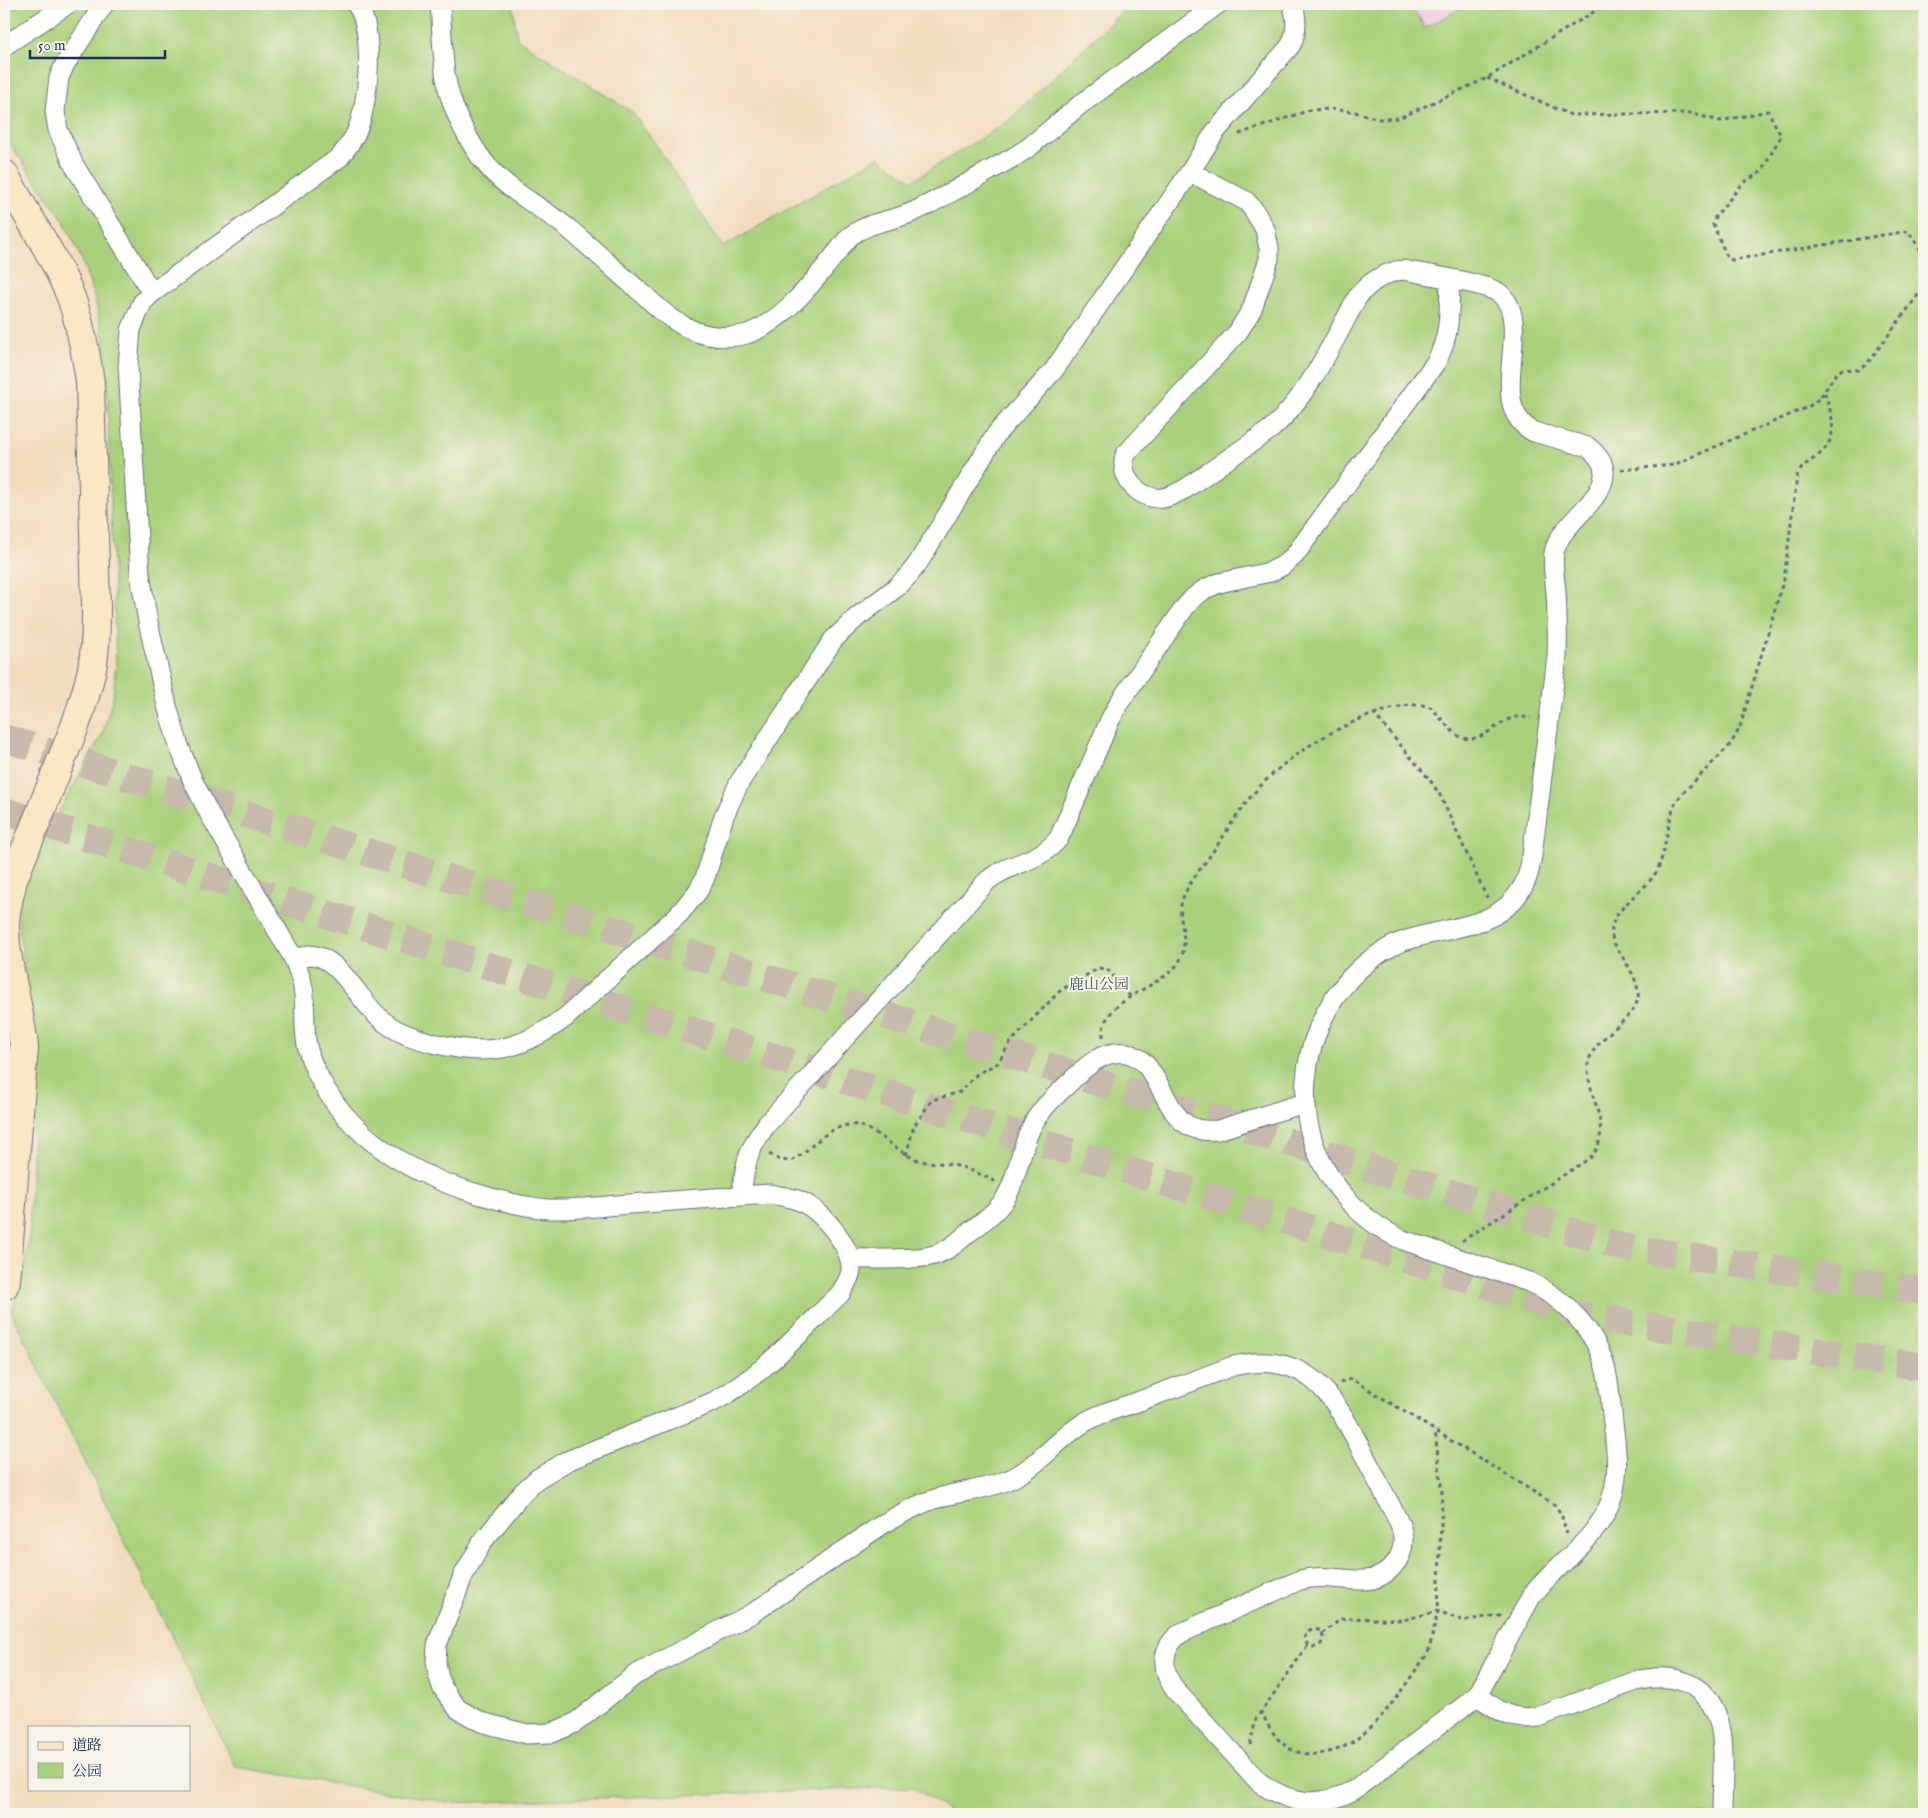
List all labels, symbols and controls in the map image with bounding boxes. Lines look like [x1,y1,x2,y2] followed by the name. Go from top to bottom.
[30,28,165,60] scale bar
[38,36,66,55] text: 50 m
[1069,975,1129,994] park label: 鹿山公园
[28,1726,190,1790] legend
[72,1736,102,1755] text: 道路
[72,1762,102,1781] text: 公园

